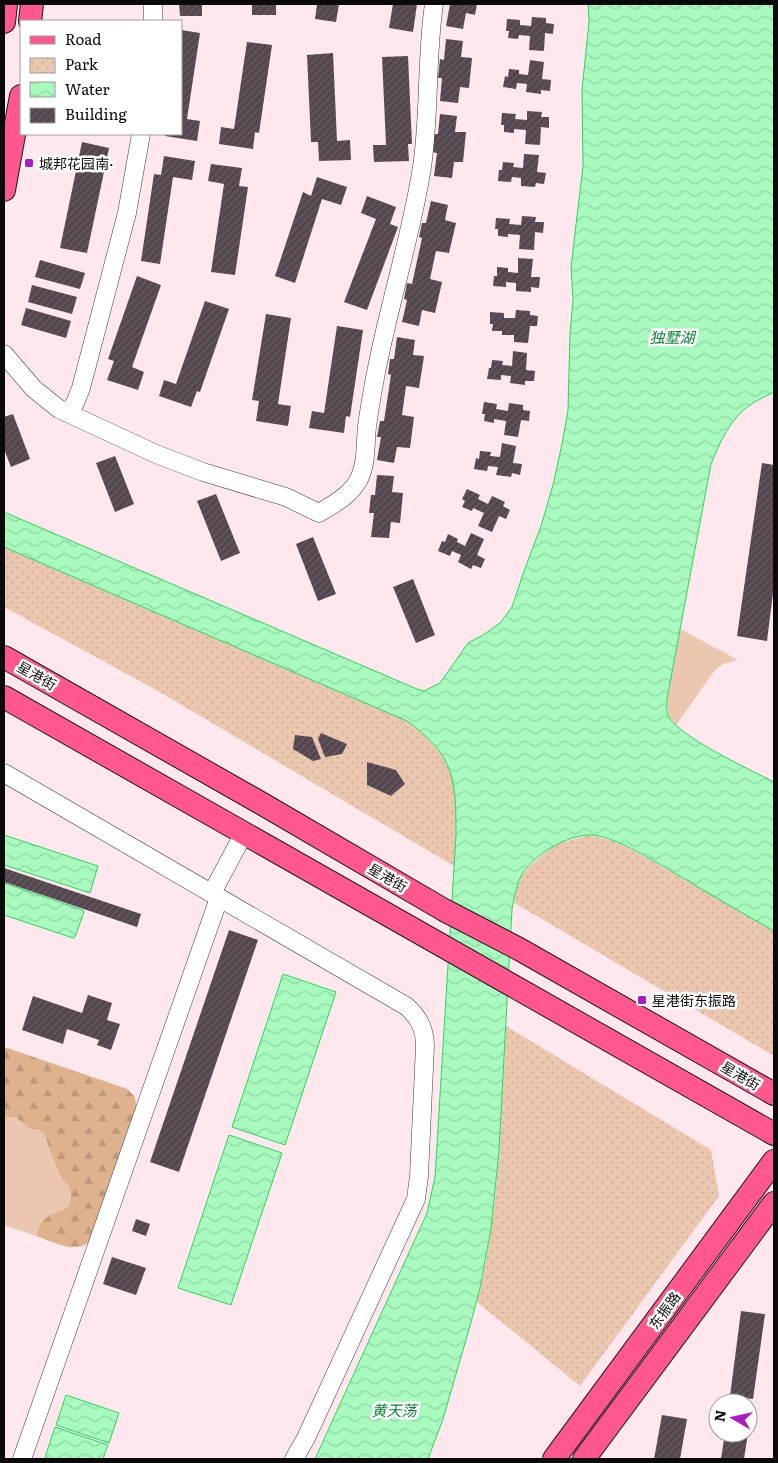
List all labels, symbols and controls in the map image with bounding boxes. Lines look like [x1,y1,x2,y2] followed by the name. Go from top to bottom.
[20,20,182,135] legend
[65,27,101,50] text: Road
[65,52,99,75] text: Park
[65,77,110,100] text: Water
[65,102,127,125] text: Building
[39,153,114,173] place label: 城邦花园南·
[23,157,35,169] marker: 城邦花园南·
[649,325,696,348] water label: 独墅湖
[14,656,60,694] street label: 星港街
[365,858,411,896] street label: 星港街
[652,990,736,1010] place label: 星港街东振路
[636,994,648,1006] marker: 星港街东振路
[718,1056,764,1094] street label: 星港街
[644,1287,684,1333] street label: 东振路
[708,1393,758,1443] north arrow
[371,1398,419,1421] water label: 黄天荡
[708,1408,730,1423] text: N

